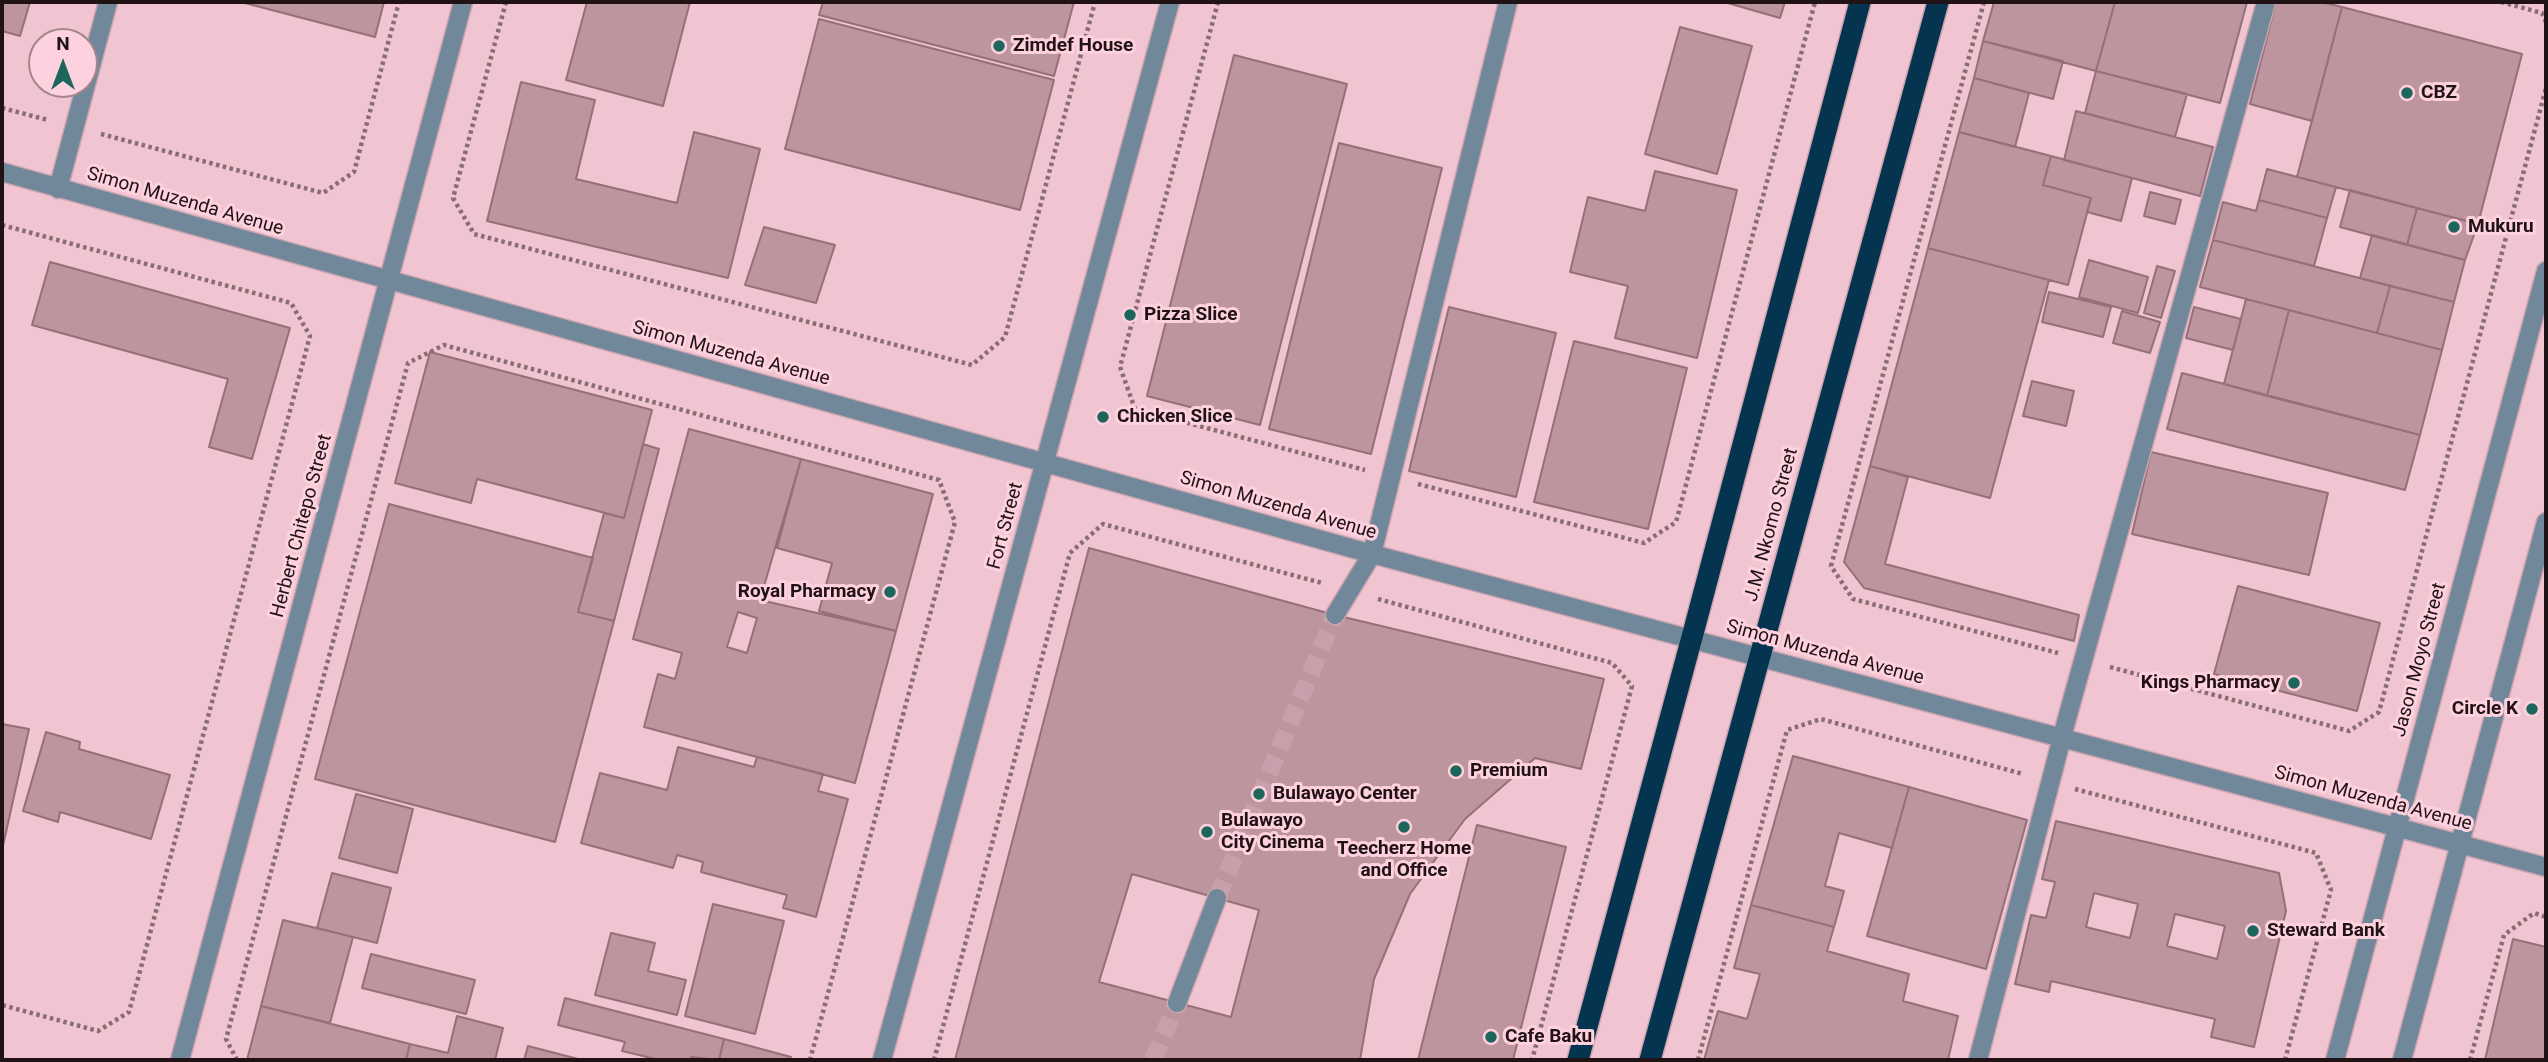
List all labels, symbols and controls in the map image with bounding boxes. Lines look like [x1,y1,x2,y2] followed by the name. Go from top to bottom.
[28,28,98,98] north arrow
[56,32,70,55] text: N
[1013,35,1133,57] place label: Zimdef House
[991,38,1007,54] marker: Zimdef House
[2421,82,2457,104] place label: CBZ
[2399,85,2415,101] marker: CBZ
[84,163,286,241] street label: Simon Muzenda Avenue
[2468,216,2534,238] place label: Mukuru
[2446,219,2462,235] marker: Mukuru
[1144,304,1237,326] place label: Pizza Slice
[1122,307,1138,323] marker: Pizza Slice
[630,317,832,391] street label: Simon Muzenda Avenue
[1117,406,1233,428] place label: Chicken Slice
[1095,409,1111,425] marker: Chicken Slice
[267,432,337,620] street label: Herbert Chitepo Street
[1741,446,1803,604] street label: J.M. Nkomo Street
[1177,467,1379,545] street label: Simon Muzenda Avenue
[983,480,1029,572] street label: Fort Street
[738,581,876,603] place label: Royal Pharmacy
[2388,581,2452,739] street label: Jason Moyo Street
[882,584,898,600] marker: Royal Pharmacy
[1724,616,1926,690] street label: Simon Muzenda Avenue
[2141,672,2280,694] place label: Kings Pharmacy
[2286,675,2302,691] marker: Kings Pharmacy
[2452,698,2518,720] place label: Circle K
[2524,701,2540,717] marker: Circle K
[1470,760,1548,782] place label: Premium
[2272,762,2474,836] street label: Simon Muzenda Avenue
[1448,763,1464,779] marker: Premium
[1273,783,1417,805] place label: Bulawayo Center
[1251,786,1267,802] marker: Bulawayo Center
[1221,810,1324,854] place label: Bulawayo City Cinema
[1396,819,1412,835] marker: Teecherz Home and Office
[1199,824,1215,840] marker: Bulawayo City Cinema
[1337,838,1471,882] place label: Teecherz Home and Office
[2267,920,2385,942] place label: Steward Bank
[2245,923,2261,939] marker: Steward Bank
[1505,1026,1592,1048] place label: Cafe Baku
[1483,1029,1499,1045] marker: Cafe Baku

